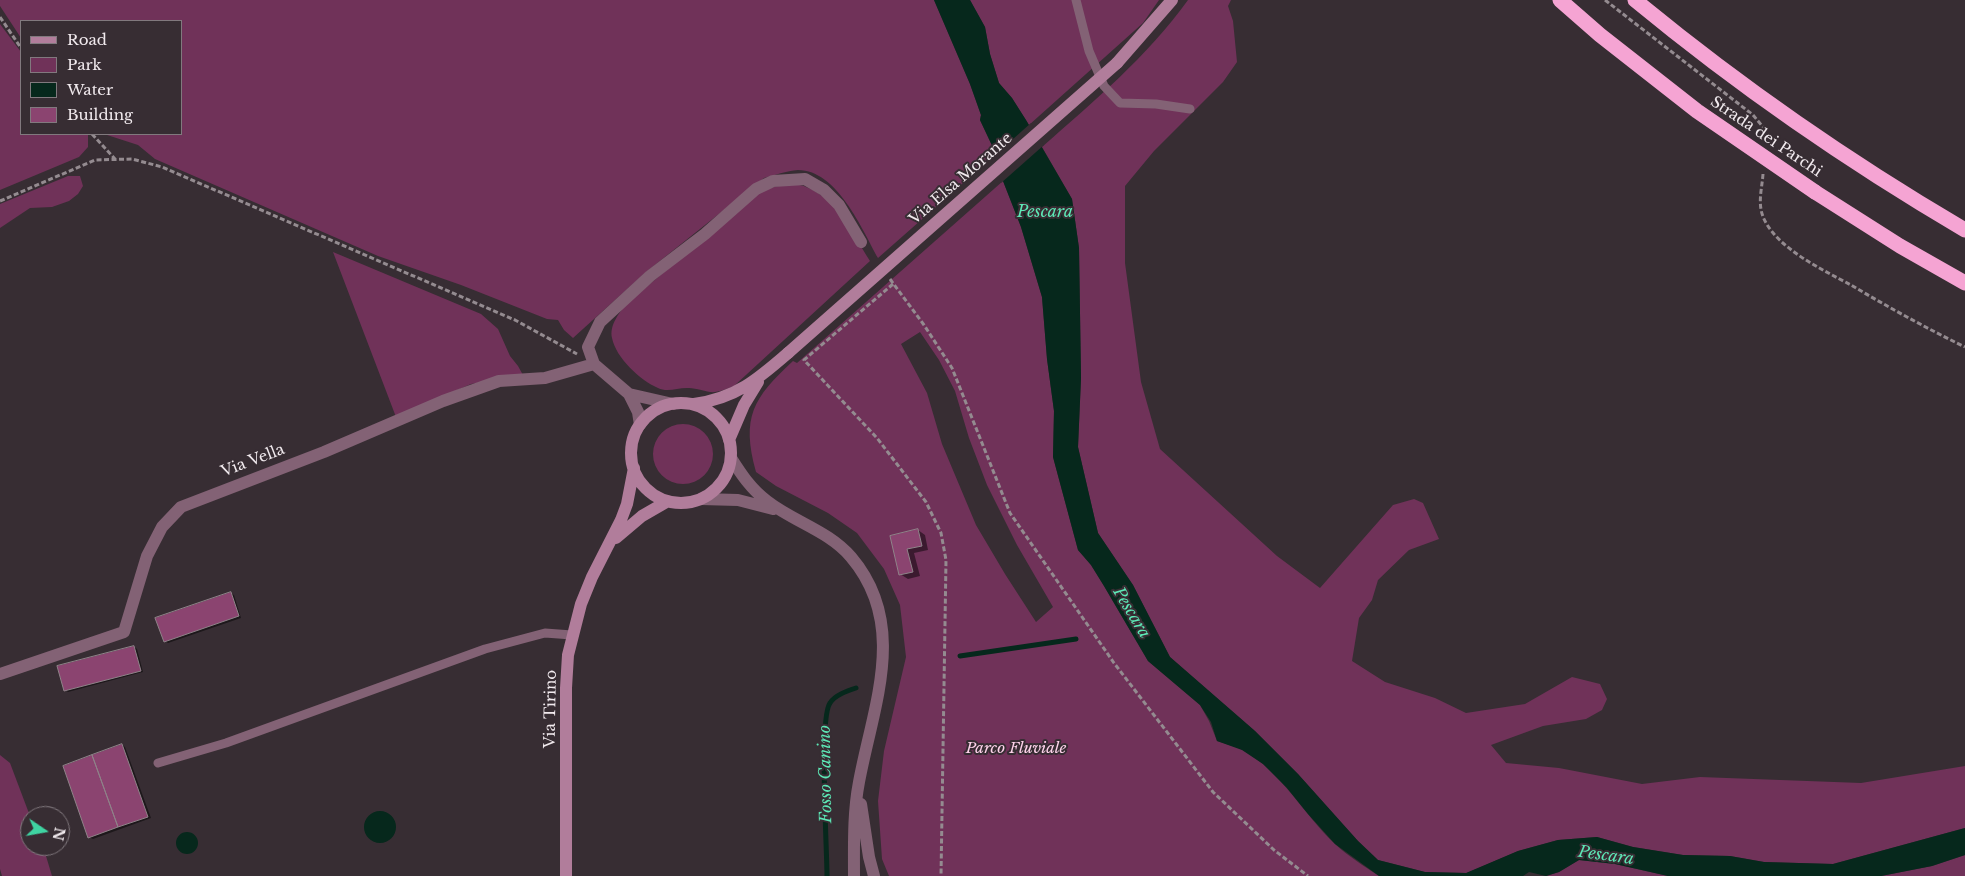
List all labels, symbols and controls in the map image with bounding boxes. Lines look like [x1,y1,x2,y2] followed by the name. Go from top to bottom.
[20,20,182,135] legend
[67,30,107,49] text: Road
[67,55,102,74] text: Park
[67,80,113,99] text: Water
[1707,93,1825,181] street label: Strada dei Parchi
[67,105,133,124] text: Building
[906,129,1016,229] street label: Via Elsa Morante
[1017,202,1073,222] water label: Pescara
[219,441,287,481] street label: Via Vella
[1108,584,1154,642] water label: Pescara
[541,670,561,748] street label: Via Tirino
[816,725,836,823] water label: Fosso Canino
[966,740,1066,758] park label: Parco Fluviale
[20,806,70,856] north arrow
[49,826,69,842] text: N
[1577,843,1635,869] water label: Pescara

